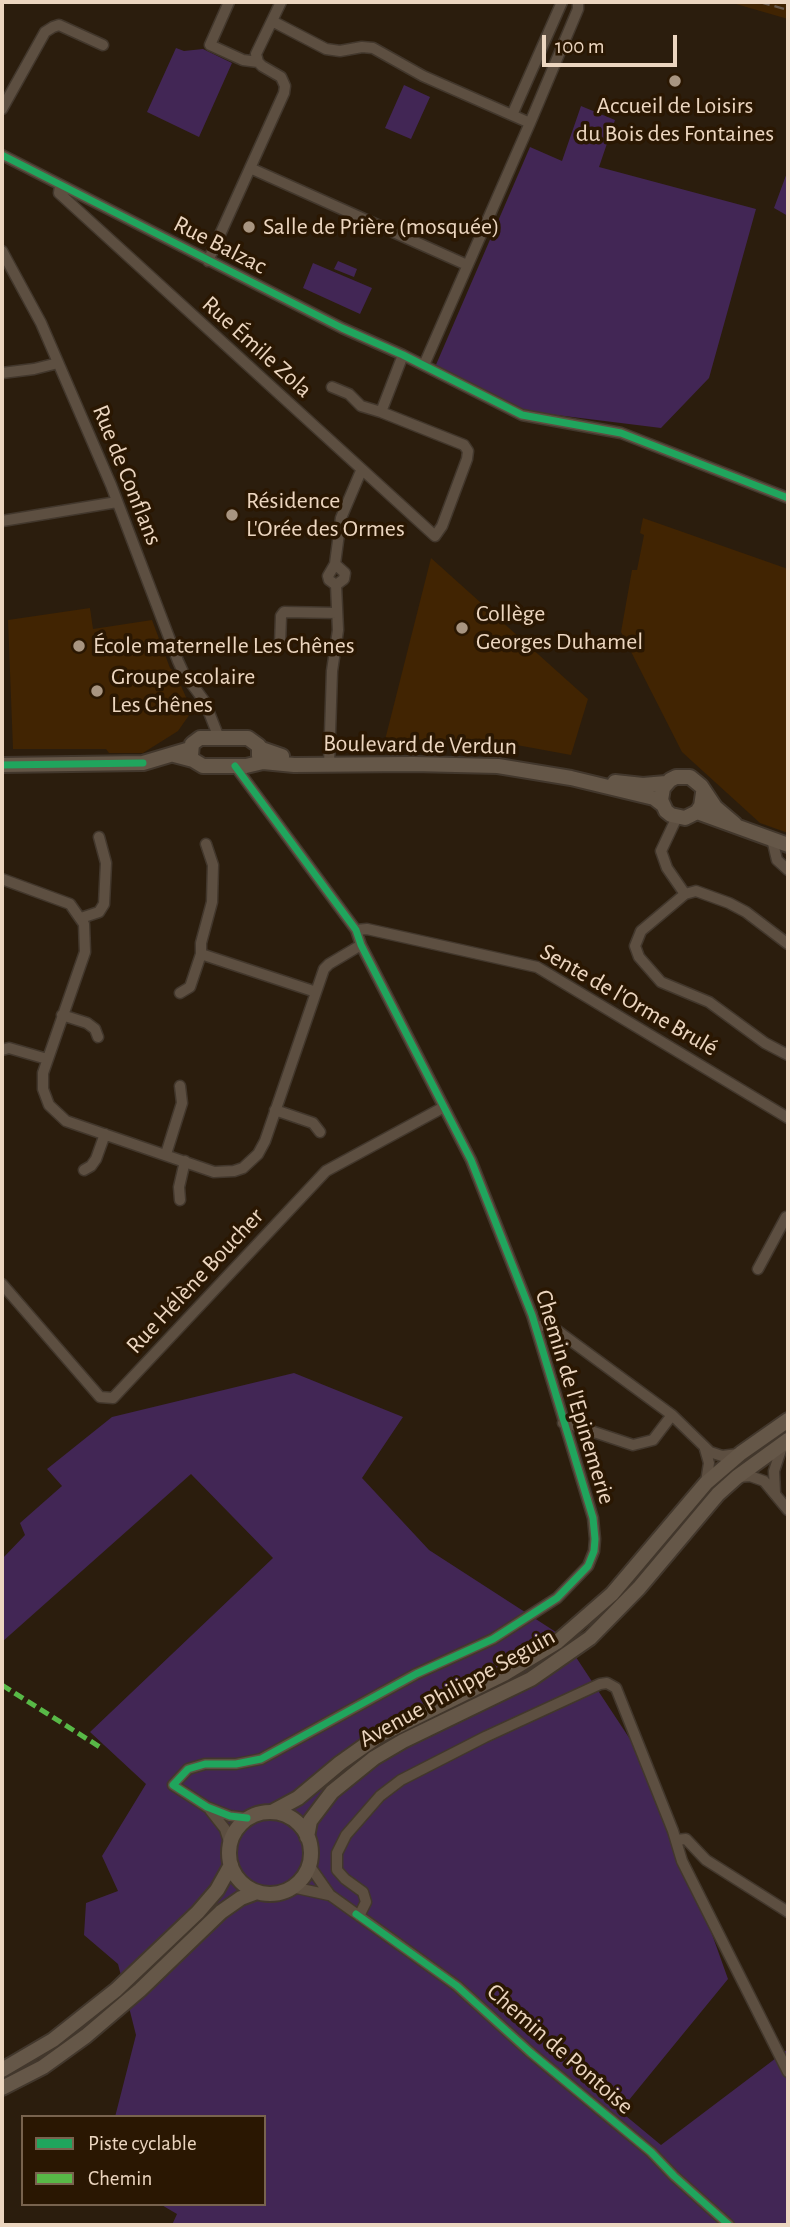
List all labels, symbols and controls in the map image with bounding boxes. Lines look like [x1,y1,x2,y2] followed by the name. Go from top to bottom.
[545,21,680,65] scale bar
[555,36,605,57] text: 100 m
[667,73,683,89] marker: Accueil de Loisirs du Bois des Fontaines
[576,92,774,148] place label: Accueil de Loisirs du Bois des Fontaines
[169,209,271,281] street label: Rue Balzac
[263,213,499,241] place label: Salle de Prière (mosquée)
[241,219,257,235] marker: Salle de Prière (mosquée)
[196,290,318,404] street label: Rue Émile Zola
[86,401,168,549] street label: Rue de Conflans
[246,487,405,543] place label: Résidence L'Orée des Ormes
[224,507,240,523] marker: Résidence L'Orée des Ormes
[476,600,643,656] place label: Collège Georges Duhamel
[454,620,470,636] marker: Collège Georges Duhamel
[93,632,355,660] place label: École maternelle Les Chênes
[71,638,87,654] marker: École maternelle Les Chênes
[111,663,255,719] place label: Groupe scolaire Les Chênes
[89,683,105,699] marker: Groupe scolaire Les Chênes
[323,729,517,761] street label: Boulevard de Verdun
[535,937,723,1063] street label: Sente de l'Orme Brulé
[120,1202,270,1360] street label: Rue Hélène Boucher
[529,1286,621,1508] street label: Chemin de l'Epinemerie
[354,1622,560,1754] street label: Avenue Philippe Seguin
[481,1977,639,2121] street label: Chemin de Pontoise
[21,2115,266,2206] legend
[88,2133,197,2154] text: Piste cyclable
[88,2168,152,2189] text: Chemin

